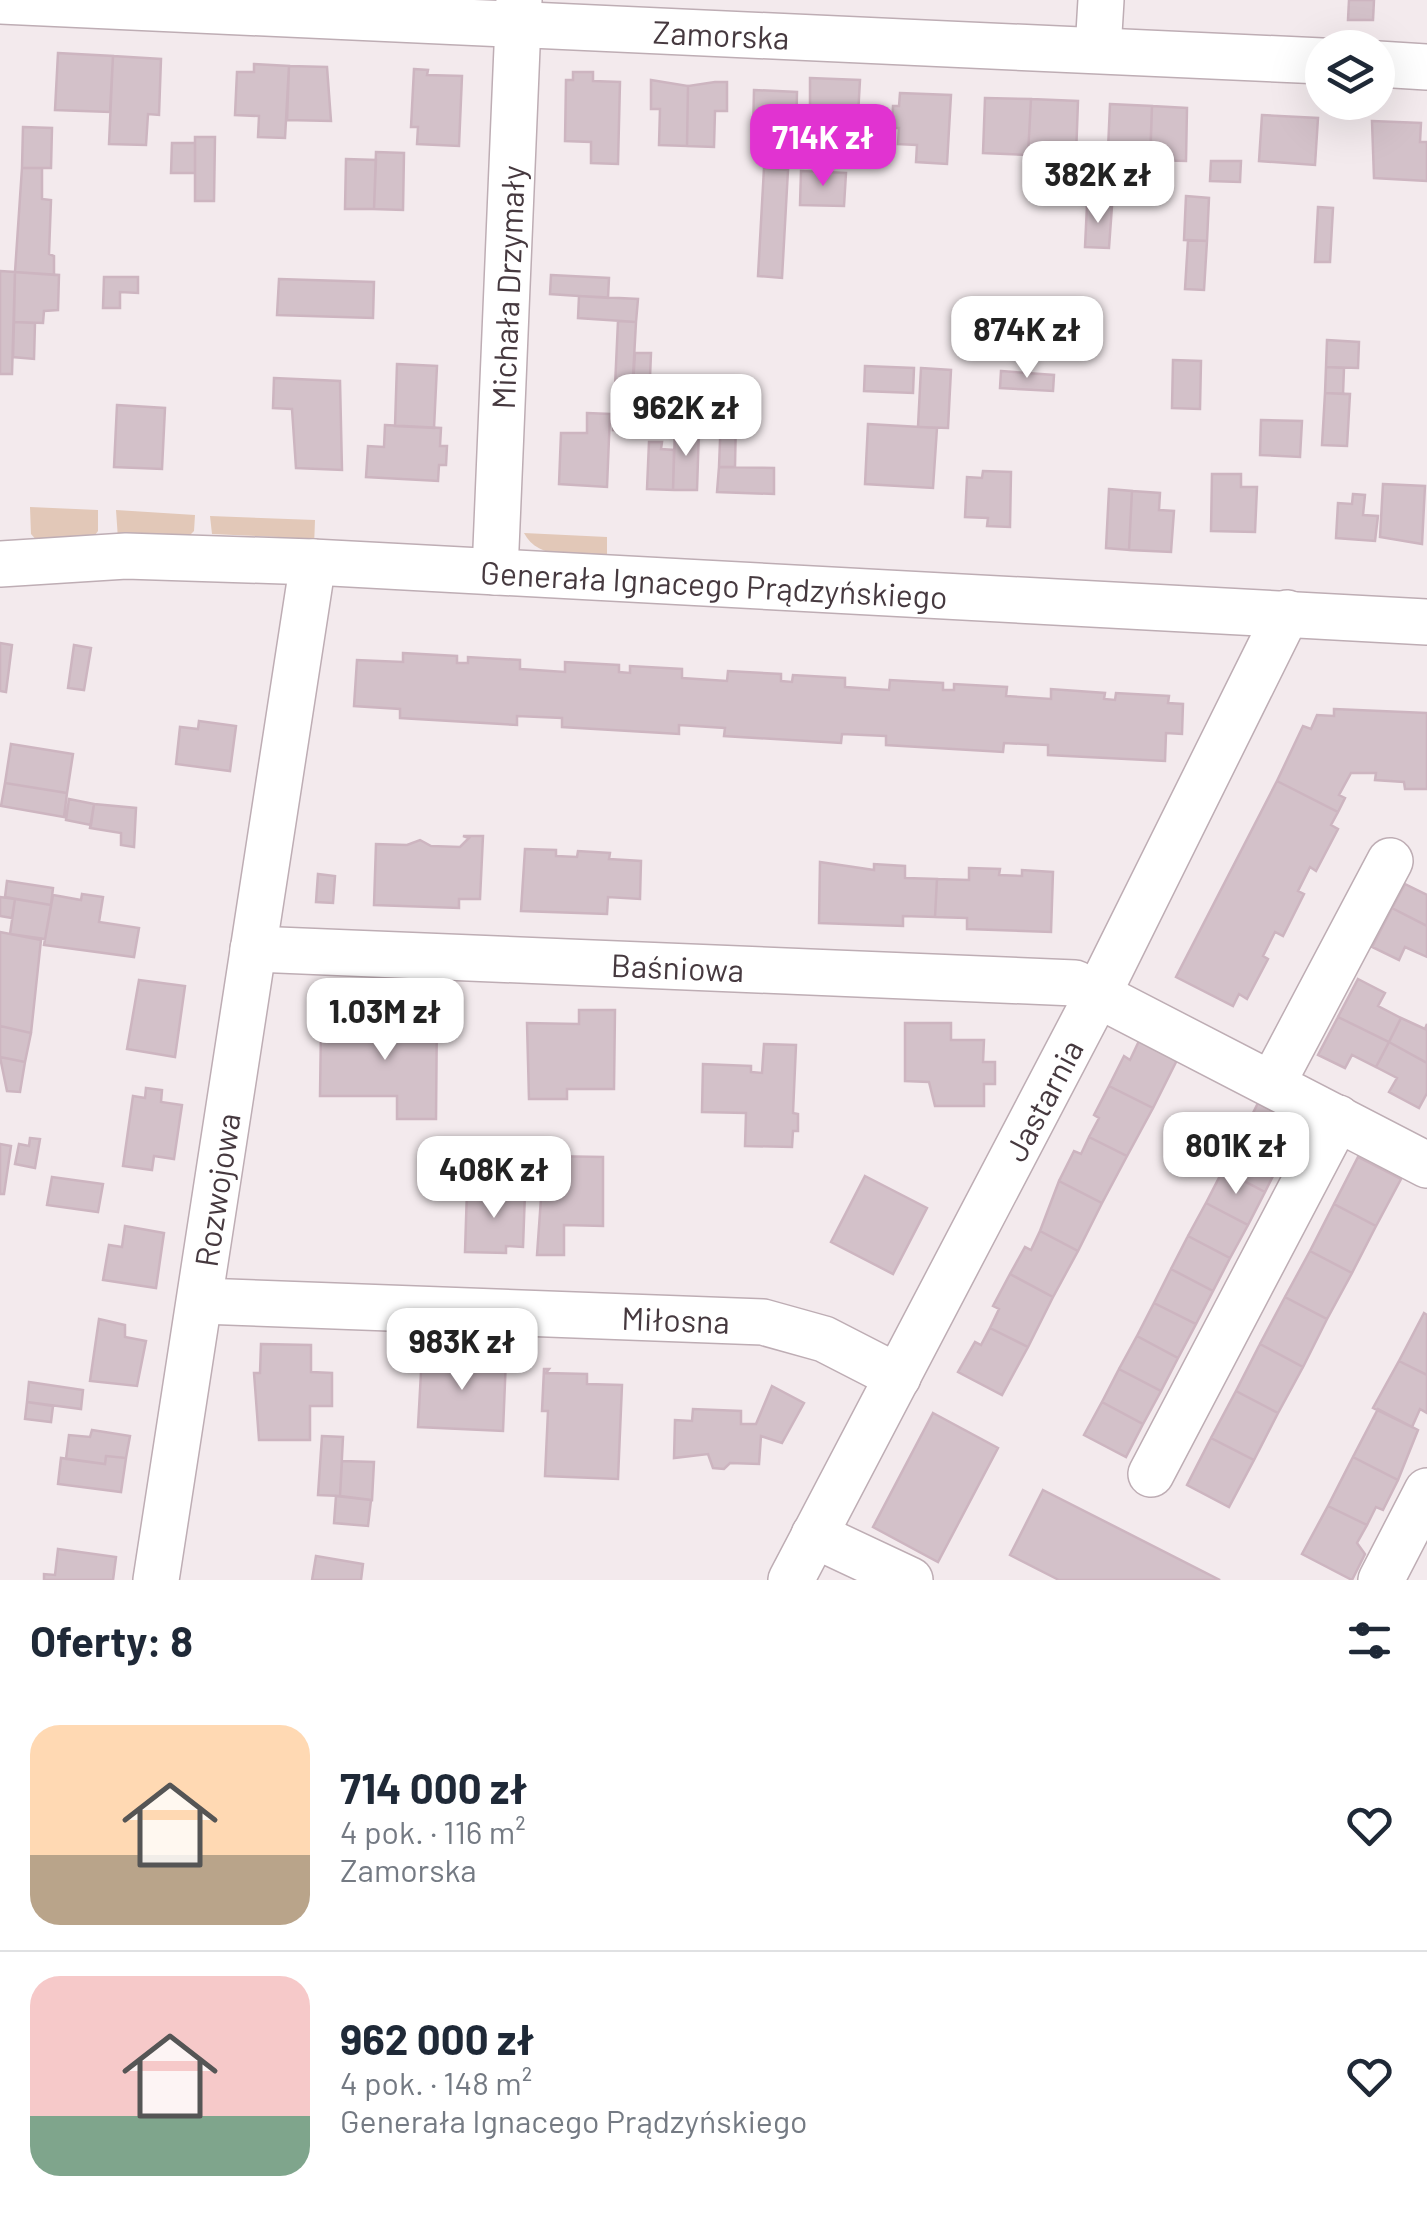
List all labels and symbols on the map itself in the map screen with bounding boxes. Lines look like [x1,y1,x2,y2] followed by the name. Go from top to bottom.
[652,12,790,56] street label: Zamorska
[731,104,915,189] pin: 714K zł
[1006,141,1190,226] pin: 382K zł
[483,164,531,410] street label: Michała Drzymały
[935,296,1119,381] pin: 874K zł
[594,374,778,459] pin: 962K zł
[480,552,949,615] street label: Generała Ignacego Prądzyńskiego
[610,945,745,988] street label: Baśniowa
[282,978,488,1063] pin: 1.03M zł
[995,1033,1090,1167] street label: Jastarnia
[186,1110,247,1269] street label: Rozwojowa
[1144,1112,1328,1197] pin: 801K zł
[402,1136,586,1221] pin: 408K zł
[621,1298,731,1340] street label: Miłosna
[370,1308,554,1393] pin: 983K zł

